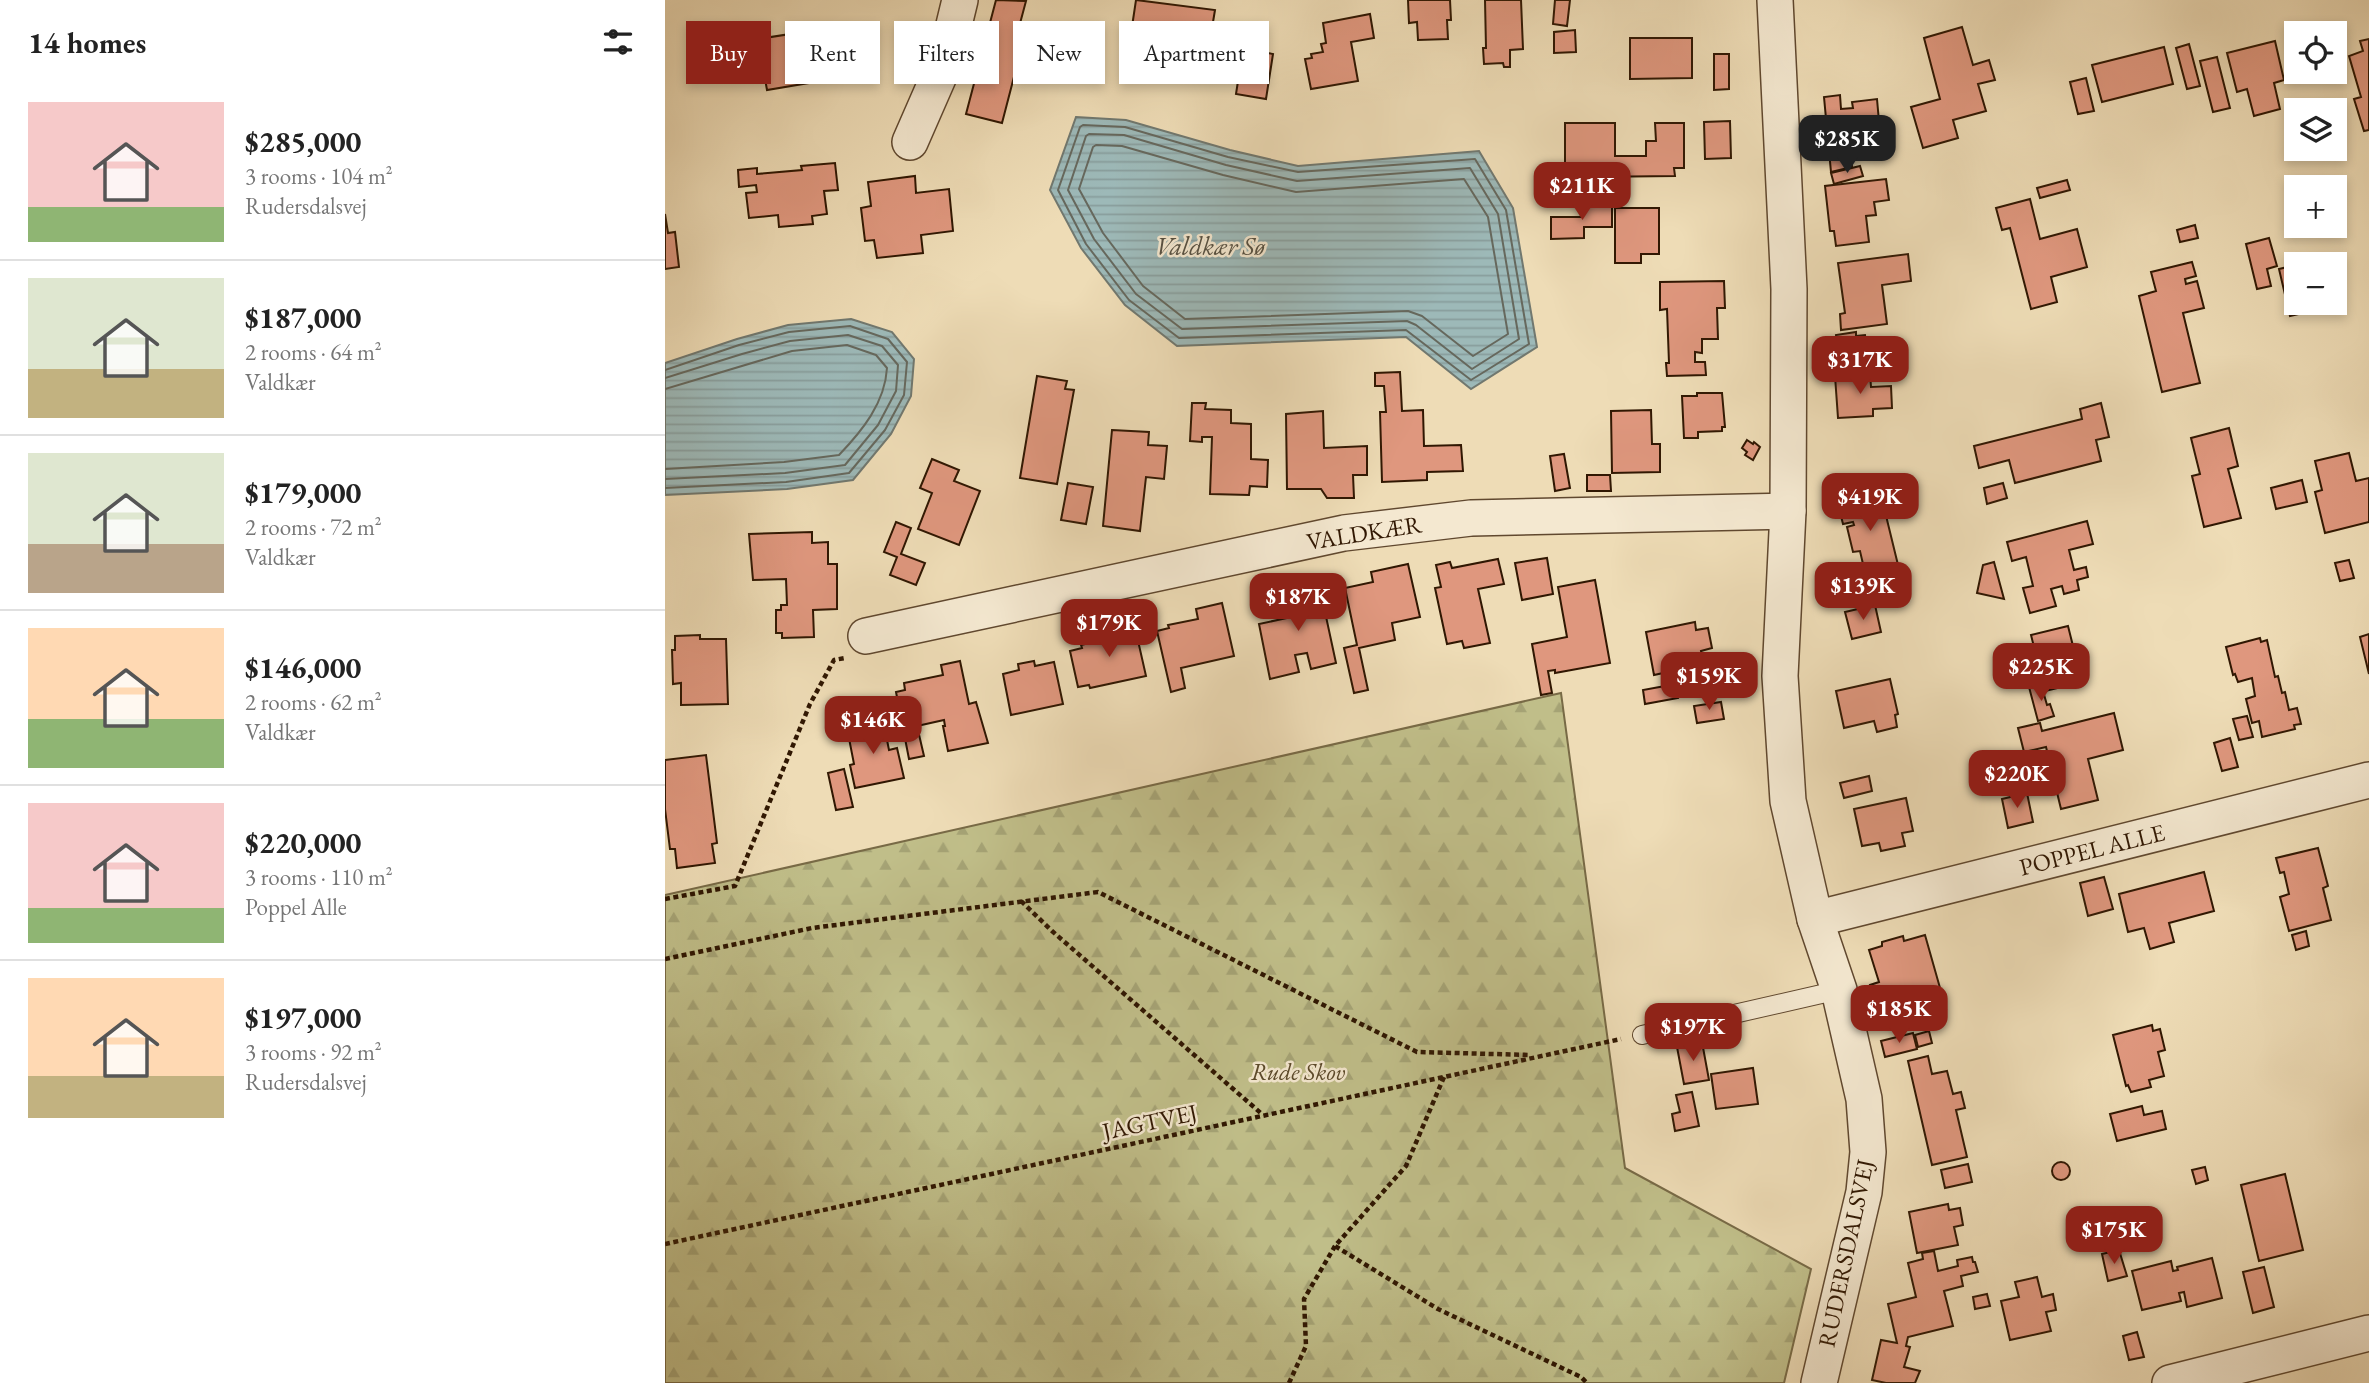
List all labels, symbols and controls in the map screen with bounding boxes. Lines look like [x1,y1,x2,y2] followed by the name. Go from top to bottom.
[686,21,771,84] chip: Buy
[785,21,880,84] chip: Rent
[894,21,999,84] chip: Filters
[1013,21,1105,84] chip: New
[1119,21,1269,84] chip: Apartment
[2284,21,2347,315] map controls
[2284,21,2347,84] button: locate
[28,23,146,62] text: 14 homes
[599,23,637,61] icon: filters
[2284,98,2347,161] button: layers
[1798,116,1896,175] pin: $285K
[245,122,361,161] text: $285,000
[1815,123,1879,153] text: $285K
[84,130,168,214] icon: home
[245,161,393,191] text: 3 rooms · 104 m²
[1533,162,1631,222] pin: $211K
[1550,170,1614,200] text: $211K
[2284,175,2347,238] button: +
[245,191,367,221] text: Rudersdalsvej
[1155,229,1266,263] water label: Valdkær Sø
[2284,252,2347,315] button: −
[245,298,361,337] text: $187,000
[84,306,168,390] icon: home
[1811,336,1909,396] pin: $317K
[245,337,382,367] text: 2 rooms · 64 m²
[1828,344,1892,374] text: $317K
[245,367,316,397] text: Valdkær
[245,473,361,512] text: $179,000
[1821,474,1919,533] pin: $419K
[84,481,168,565] icon: home
[1838,481,1902,511] text: $419K
[1304,508,1425,557] street label: VALDKÆR
[245,512,382,542] text: 2 rooms · 72 m²
[245,542,316,572] text: Valdkær
[1814,562,1912,622] pin: $139K
[1831,570,1895,600] text: $139K
[1249,574,1347,633] pin: $187K
[1266,581,1330,611] text: $187K
[1060,600,1158,659] pin: $179K
[1077,607,1141,637] text: $179K
[1992,644,2090,703] pin: $225K
[245,648,361,687] text: $146,000
[2009,651,2073,681] text: $225K
[1660,652,1758,712] pin: $159K
[84,656,168,740] icon: home
[1677,660,1741,690] text: $159K
[245,687,382,717] text: 2 rooms · 62 m²
[824,696,922,756] pin: $146K
[841,704,905,734] text: $146K
[245,717,316,747] text: Valdkær
[1968,750,2066,810] pin: $220K
[1985,758,2049,788] text: $220K
[2016,817,2168,883] street label: POPPEL ALLE
[245,823,361,862] text: $220,000
[84,831,168,915] icon: home
[245,862,393,892] text: 3 rooms · 110 m²
[245,892,347,922] text: Poppel Alle
[1850,986,1948,1045] pin: $185K
[1867,993,1931,1023] text: $185K
[245,998,361,1037] text: $197,000
[1644,1004,1742,1063] pin: $197K
[84,1006,168,1090] icon: home
[1661,1011,1725,1041] text: $197K
[245,1037,382,1067] text: 3 rooms · 92 m²
[1251,1056,1345,1087] park label: Rude Skov
[245,1067,367,1097] text: Rudersdalsvej
[1098,1096,1200,1147] street label: JAGTVEJ
[1810,1156,1881,1350] street label: RUDERSDALSVEJ
[2065,1206,2163,1266] pin: $175K
[2082,1214,2146,1244] text: $175K

